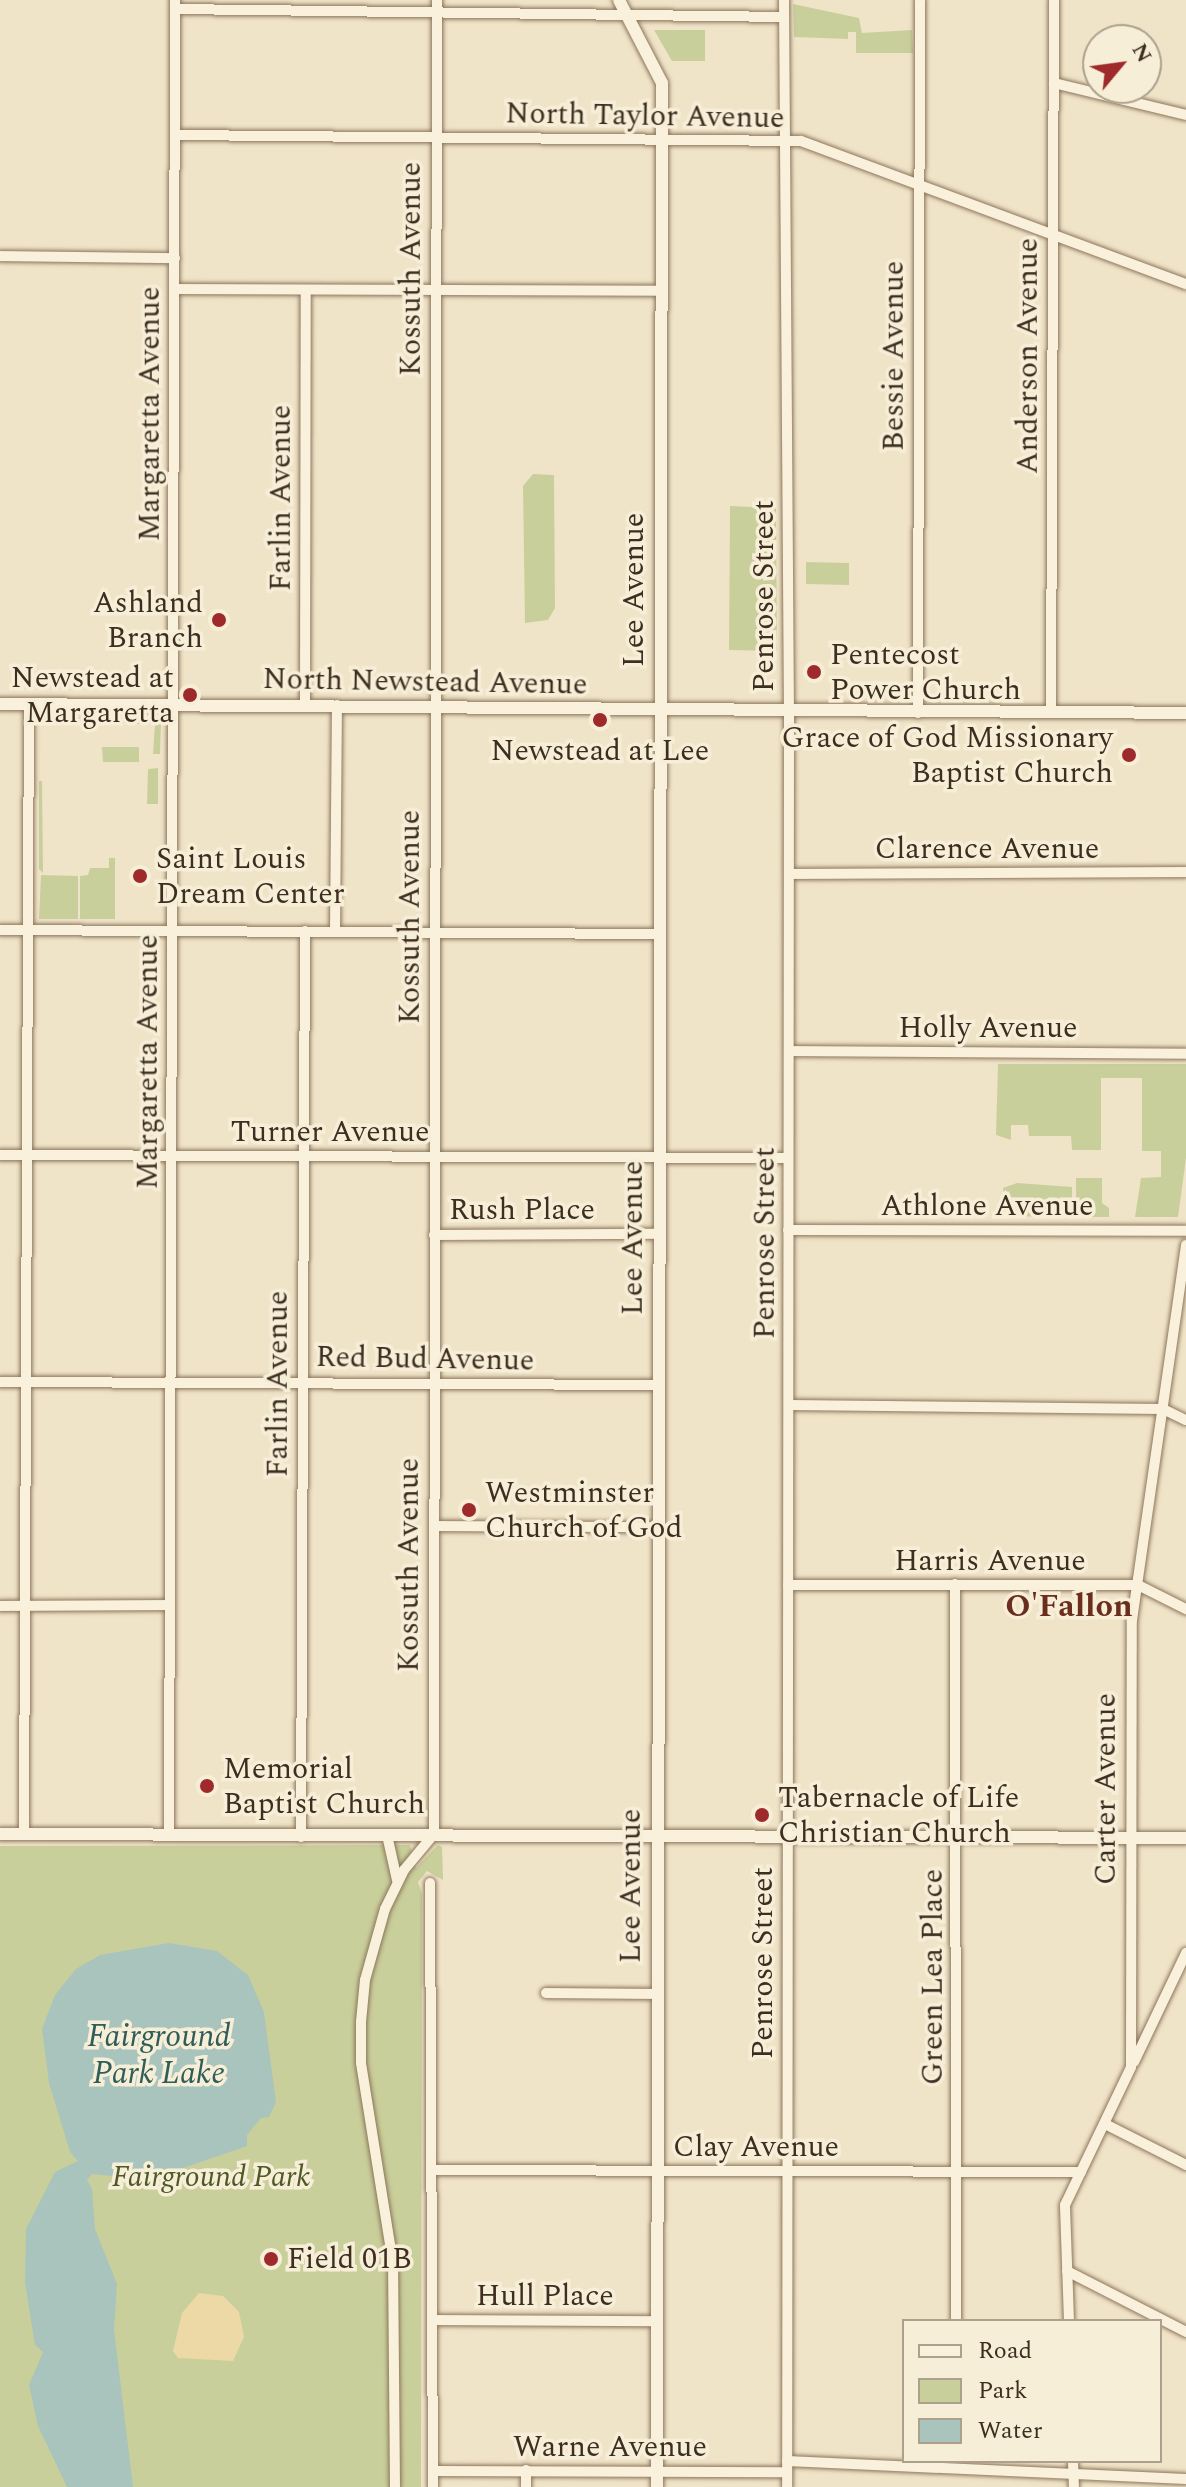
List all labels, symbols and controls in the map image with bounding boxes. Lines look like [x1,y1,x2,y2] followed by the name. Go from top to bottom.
[1082,24,1162,104] north arrow
[1123,37,1160,69] text: N
[505,96,785,136] street label: North Taylor Avenue
[393,162,429,376] street label: Kossuth Avenue
[1010,238,1046,474] street label: Anderson Avenue
[876,261,912,451] street label: Bessie Avenue
[132,287,168,541] street label: Margaretta Avenue
[263,405,299,591] street label: Farlin Avenue
[746,500,782,692] street label: Penrose Street
[616,513,652,667] street label: Lee Avenue
[93,585,203,656] place label: Ashland Branch
[210,611,228,629] marker: Ashland Branch
[830,637,1021,708] place label: Pentecost Power Church
[11,660,174,730] place label: Newstead at Margaretta
[262,661,588,703] street label: North Newstead Avenue
[805,663,823,681] marker: Pentecost Power Church
[181,686,199,704] marker: Newstead at Margaretta
[591,711,609,729] marker: Newstead at Lee
[781,720,1113,790] place label: Grace of God Missionary Baptist Church
[491,733,709,769] place label: Newstead at Lee
[1120,746,1138,764] marker: Grace of God Missionary Baptist Church
[392,810,428,1024] street label: Kossuth Avenue
[875,831,1099,867] street label: Clarence Avenue
[156,841,345,912] place label: Saint Louis Dream Center
[131,867,149,885] marker: Saint Louis Dream Center
[130,935,166,1189] street label: Margaretta Avenue
[898,1010,1078,1046] street label: Holly Avenue
[230,1114,430,1150] street label: Turner Avenue
[747,1147,783,1339] street label: Penrose Street
[615,1161,651,1315] street label: Lee Avenue
[880,1188,1094,1224] street label: Athlone Avenue
[449,1192,595,1228] street label: Rush Place
[260,1291,296,1477] street label: Farlin Avenue
[315,1339,535,1379] street label: Red Bud Avenue
[391,1458,427,1672] street label: Kossuth Avenue
[485,1475,682,1546] place label: Westminster Church of God
[460,1501,478,1519] marker: Westminster Church of God
[894,1543,1086,1579] street label: Harris Avenue
[1005,1588,1133,1626] district label: O'Fallon
[1088,1693,1124,1885] street label: Carter Avenue
[223,1751,425,1822] place label: Memorial Baptist Church
[198,1777,216,1795] marker: Memorial Baptist Church
[778,1780,1019,1850] place label: Tabernacle of Life Christian Church
[753,1806,771,1824] marker: Tabernacle of Life Christian Church
[613,1809,649,1963] street label: Lee Avenue
[745,1867,781,2059] street label: Penrose Street
[915,1869,951,2085] street label: Green Lea Place
[87,2019,231,2094] water label: Fairground Park Lake
[673,2129,839,2165] street label: Clay Avenue
[112,2159,310,2195] park label: Fairground Park
[287,2241,412,2277] place label: Field 01B
[262,2250,280,2268] marker: Field 01B
[476,2278,614,2314] street label: Hull Place
[902,2319,1162,2463] legend
[978,2333,1032,2369] text: Road
[978,2373,1028,2409] text: Park
[978,2413,1042,2449] text: Water
[513,2429,707,2465] street label: Warne Avenue

